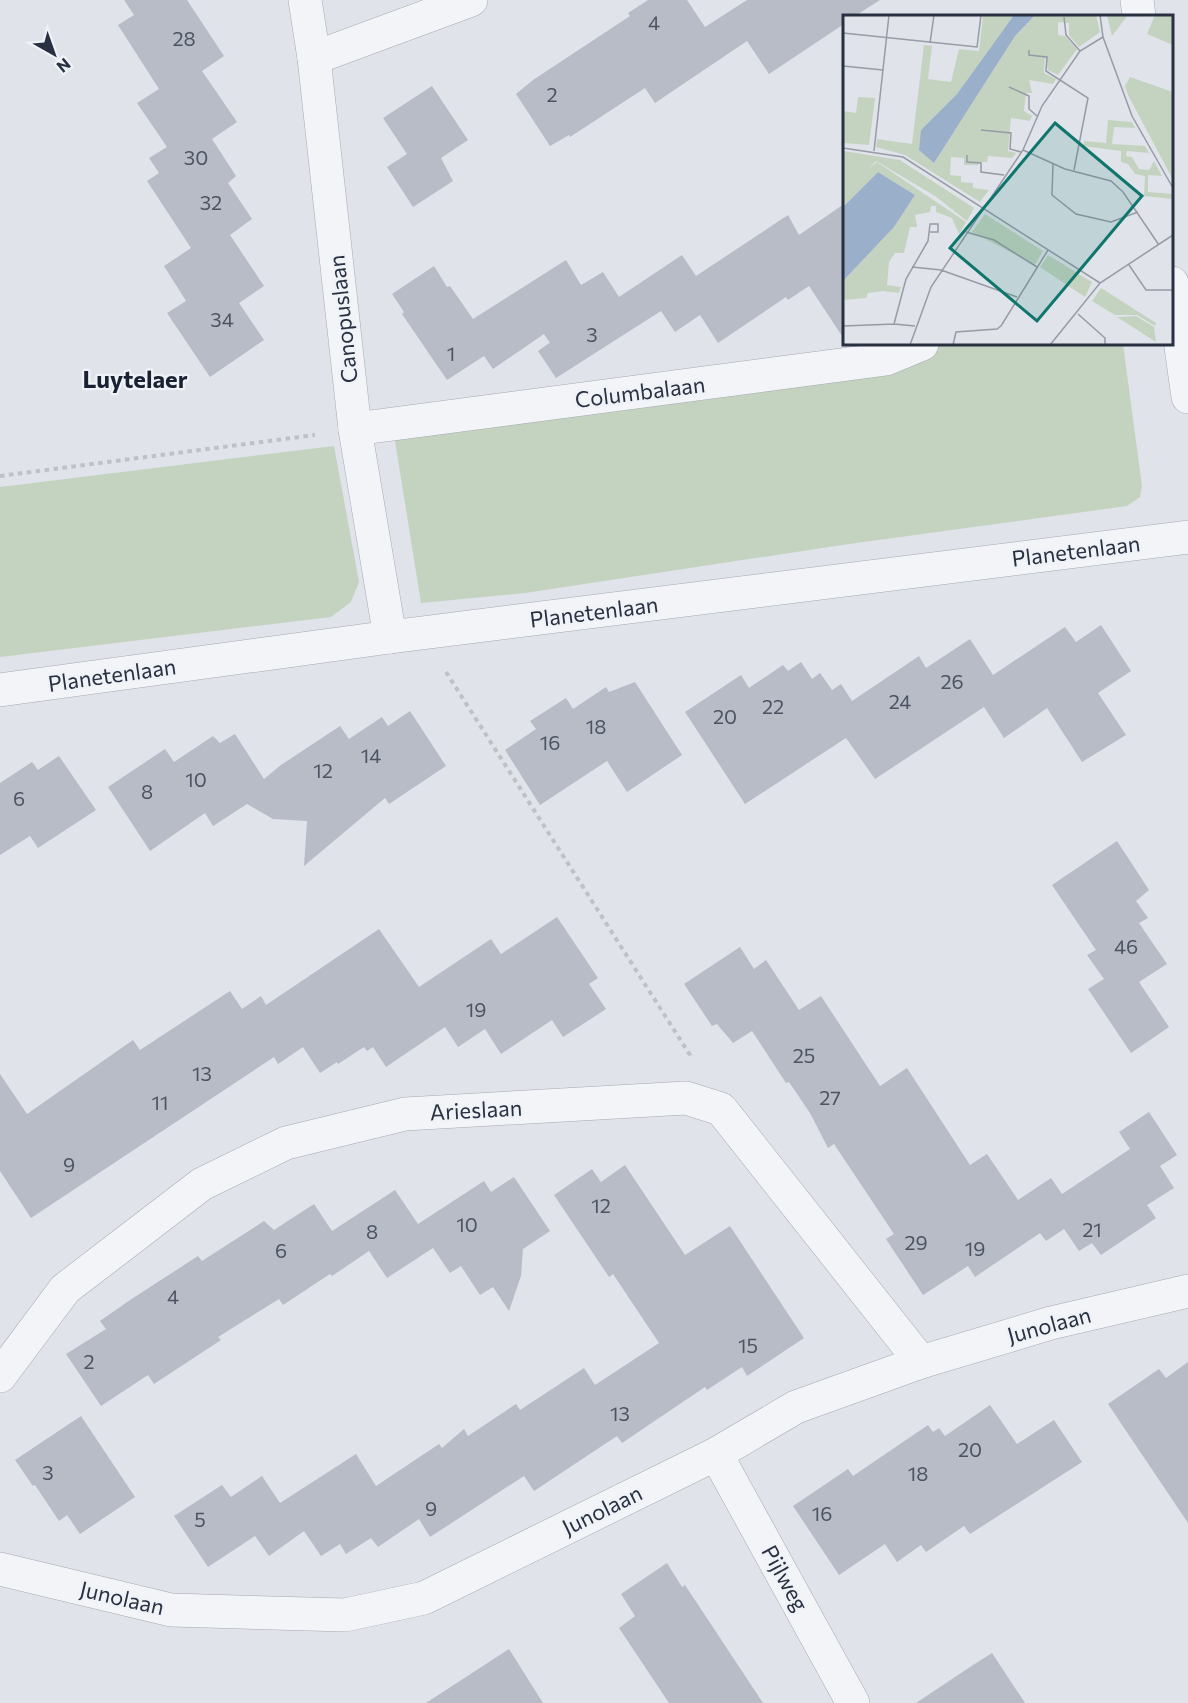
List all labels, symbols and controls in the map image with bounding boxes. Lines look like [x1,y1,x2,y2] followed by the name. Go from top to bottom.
[648,10,660,34] house number: 4
[843,15,1173,345] inset map
[24,24,84,84] north arrow
[172,26,196,50] house number: 28
[53,55,75,77] text: N
[546,82,558,106] house number: 2
[184,145,208,169] house number: 30
[200,190,222,214] house number: 32
[322,254,363,385] street label: Canopuslaan
[210,307,234,331] house number: 34
[586,322,598,346] house number: 3
[447,341,455,365] house number: 1
[82,364,188,393] district label: Luytelaer
[573,370,707,413] street label: Columbalaan
[1010,529,1142,572] street label: Planetenlaan
[528,590,660,633] street label: Planetenlaan
[46,652,178,697] street label: Planetenlaan
[940,669,964,693] house number: 26
[889,689,911,713] house number: 24
[762,694,784,718] house number: 22
[713,704,737,728] house number: 20
[586,714,606,738] house number: 18
[540,730,560,754] house number: 16
[361,743,381,767] house number: 14
[313,758,333,782] house number: 12
[185,767,207,791] house number: 10
[141,779,153,803] house number: 8
[13,786,25,810] house number: 6
[1114,934,1138,958] house number: 46
[466,997,486,1021] house number: 19
[793,1043,815,1067] house number: 25
[192,1061,212,1085] house number: 13
[819,1085,841,1109] house number: 27
[151,1090,169,1114] house number: 11
[429,1094,523,1125] street label: Arieslaan
[63,1152,75,1176] house number: 9
[591,1193,611,1217] house number: 12
[456,1212,478,1236] house number: 10
[1082,1217,1102,1241] house number: 21
[366,1219,378,1243] house number: 8
[904,1230,928,1254] house number: 29
[965,1236,985,1260] house number: 19
[275,1238,287,1262] house number: 6
[167,1284,179,1308] house number: 4
[1004,1300,1094,1349] street label: Junolaan
[738,1333,758,1357] house number: 15
[83,1349,95,1373] house number: 2
[610,1401,630,1425] house number: 13
[958,1437,982,1461] house number: 20
[42,1460,54,1484] house number: 3
[908,1461,928,1485] house number: 18
[557,1479,646,1540] street label: Junolaan
[425,1496,437,1520] house number: 9
[812,1501,832,1525] house number: 16
[194,1507,206,1531] house number: 5
[756,1540,815,1616] street label: Pijlweg
[77,1575,167,1620] street label: Junolaan

